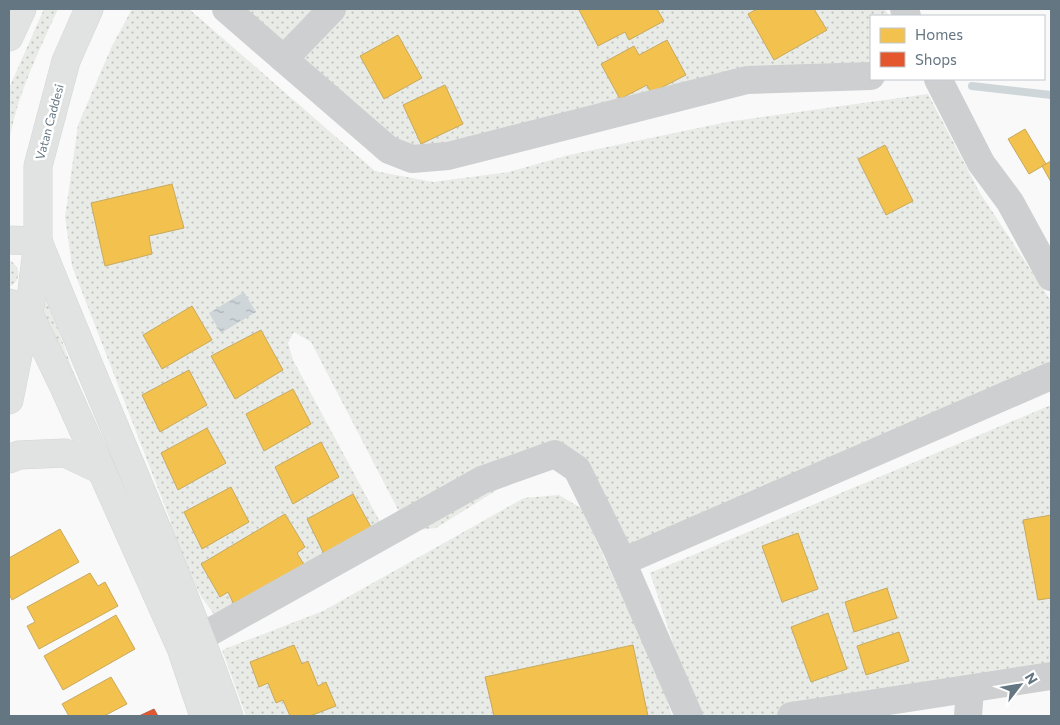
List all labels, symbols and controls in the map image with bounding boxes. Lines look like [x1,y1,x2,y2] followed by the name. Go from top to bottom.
[870,15,1045,80] legend
[915,25,963,43] text: Homes
[915,50,957,68] text: Shops
[32,83,66,161] street label: Vatan Caddesi
[995,660,1045,710] north arrow
[1022,669,1042,687] text: N

